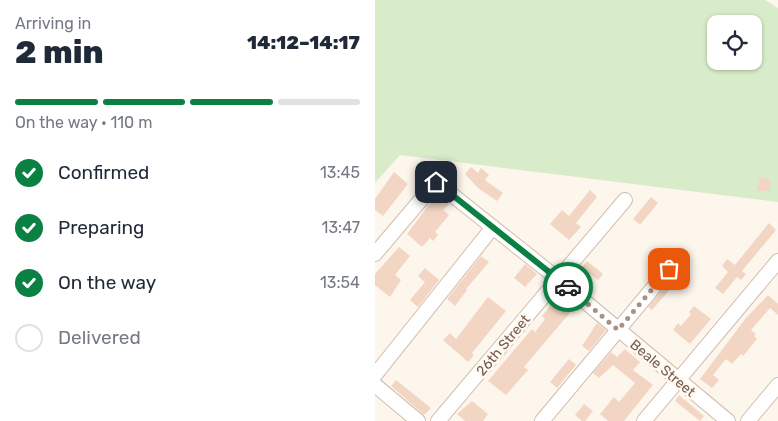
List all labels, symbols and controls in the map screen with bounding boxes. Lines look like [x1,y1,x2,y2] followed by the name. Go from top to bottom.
[15,14,91,33] text: Arriving in
[707,15,762,70] map controls
[707,15,762,70] button: locate
[247,31,360,54] text: 14:12–14:17
[15,33,104,71] text: 2 min
[15,113,152,132] text: On the way · 110 m
[15,159,43,187] icon: check
[58,161,149,184] text: Confirmed
[415,161,457,203] pin
[320,163,360,182] text: 13:45
[422,168,450,196] icon: home
[15,214,43,242] icon: check
[58,216,144,239] text: Preparing
[322,218,360,237] text: 13:47
[648,248,690,290] pin
[655,255,683,283] icon: bag
[543,262,593,312] courier
[15,269,43,297] icon: check
[58,271,156,294] text: On the way
[320,273,360,292] text: 13:54
[554,273,582,301] icon: car
[473,311,534,379] street label: 26th Street
[58,326,141,349] text: Delivered
[627,336,699,401] street label: Beale Street

